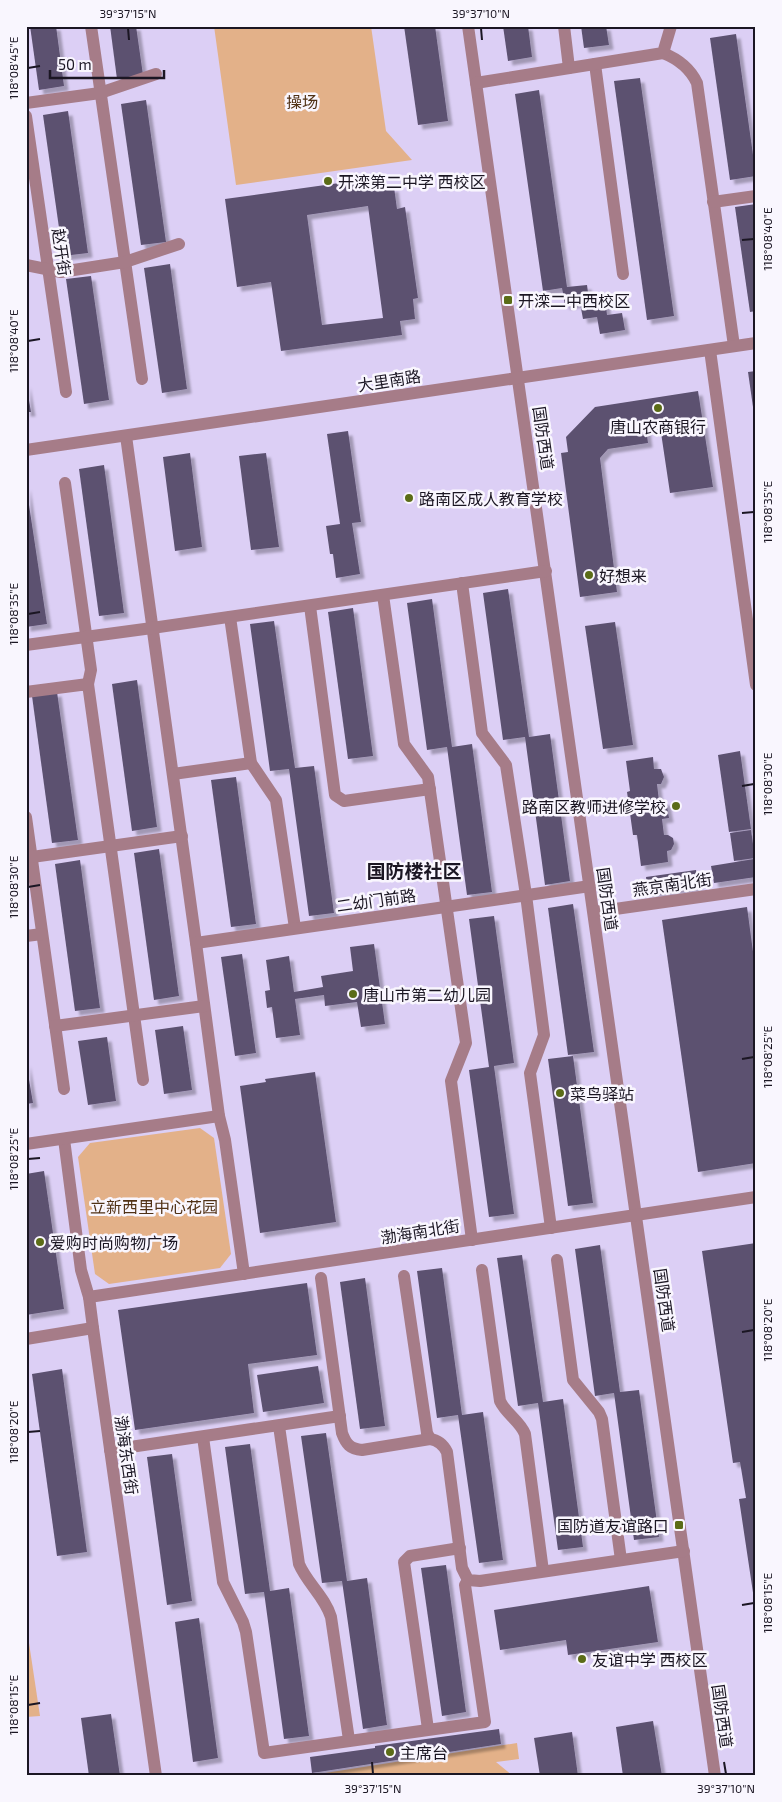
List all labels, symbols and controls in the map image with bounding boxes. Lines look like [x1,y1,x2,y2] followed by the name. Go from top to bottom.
[99,6,157,20] text: 39°37'15"N
[452,6,510,20] text: 39°37'10"N
[6,36,20,99] text: 118°08'45"E
[50,48,164,80] scale bar
[58,55,92,73] text: 50 m
[286,92,318,111] park label: 操场
[338,172,486,191] place label: 开滦第二中学 西校区
[322,175,334,187] marker: 开滦第二中学 西校区
[760,207,774,271] text: 118°08'40"E
[49,227,75,277] street label: 赵开街
[518,291,630,310] place label: 开滦二中西校区
[502,294,514,306] marker: 开滦二中西校区
[6,309,20,373] text: 118°08'40"E
[356,366,422,394] street label: 大里南路
[652,402,664,414] marker: 唐山农商银行
[530,405,558,471] street label: 国防西道
[610,417,706,436] place label: 唐山农商银行
[760,481,774,543] text: 118°08'35"E
[419,489,563,508] place label: 路南区成人教育学校
[403,492,415,504] marker: 路南区成人教育学校
[599,566,647,585] place label: 好想来
[583,569,595,581] marker: 好想来
[6,583,20,645] text: 118°08'35"E
[760,752,774,816] text: 118°08'30"E
[522,797,666,816] place label: 路南区教师进修学校
[670,800,682,812] marker: 路南区教师进修学校
[6,855,20,919] text: 118°08'30"E
[366,859,462,882] district label: 国防楼社区
[594,866,622,932] street label: 国防西道
[631,869,713,899] street label: 燕京南北街
[335,885,417,915] street label: 二幼门前路
[363,985,491,1004] place label: 唐山市第二幼儿园
[347,988,359,1000] marker: 唐山市第二幼儿园
[760,1026,774,1088] text: 118°08'25"E
[570,1084,634,1103] place label: 菜鸟驿站
[554,1087,566,1099] marker: 菜鸟驿站
[6,1128,20,1190] text: 118°08'25"E
[90,1197,218,1216] park label: 立新西里中心花园
[379,1215,461,1247] street label: 渤海南北街
[50,1233,178,1252] place label: 爱购时尚购物广场
[34,1236,46,1248] marker: 爱购时尚购物广场
[651,1267,679,1333] street label: 国防西道
[760,1298,774,1362] text: 118°08'20"E
[6,1400,20,1464] text: 118°08'20"E
[112,1414,142,1496] street label: 渤海东西街
[557,1516,669,1535] place label: 国防道友谊路口
[673,1519,685,1531] marker: 国防道友谊路口
[760,1573,774,1633] text: 118°08'15"E
[592,1650,708,1669] place label: 友谊中学 西校区
[576,1653,588,1665] marker: 友谊中学 西校区
[6,1675,20,1735] text: 118°08'15"E
[709,1683,737,1749] street label: 国防西道
[400,1743,448,1762] place label: 主席台
[384,1746,396,1758] marker: 主席台
[344,1781,402,1795] text: 39°37'15"N
[697,1781,755,1795] text: 39°37'10"N

